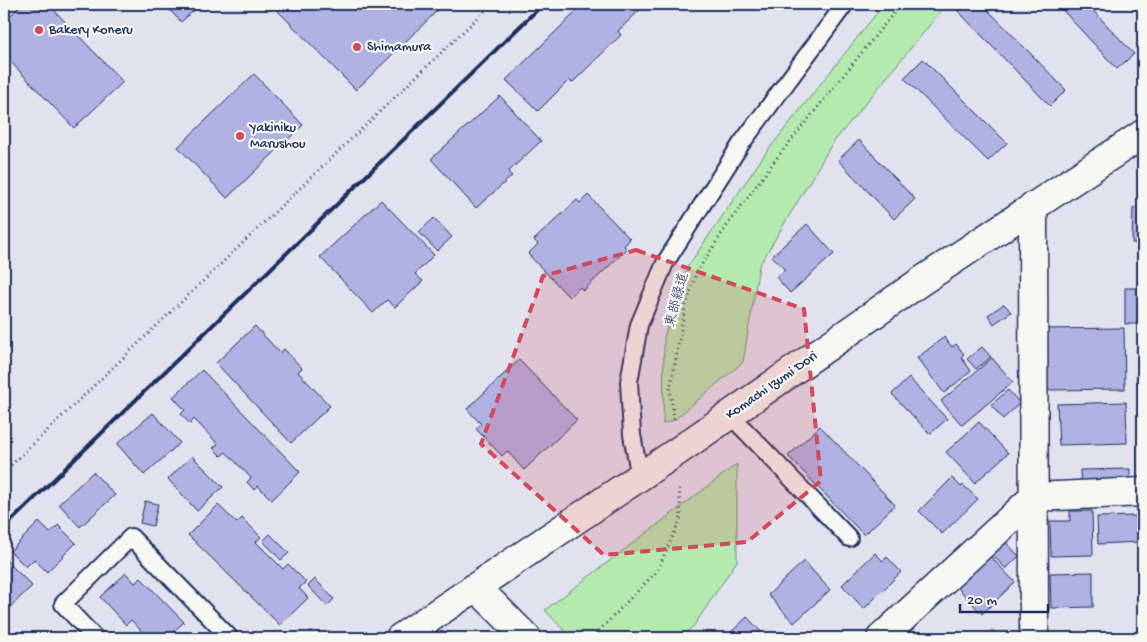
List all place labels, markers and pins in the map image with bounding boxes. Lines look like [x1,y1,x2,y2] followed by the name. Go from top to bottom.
[48,22,133,39] place label: Bakery Koneru
[33,24,45,36] marker: Bakery Koneru
[367,39,432,56] place label: Shimamura
[351,41,363,53] marker: Shimamura
[248,120,306,153] place label: Yakiniku Marushou
[234,130,246,142] marker: Yakiniku Marushou

